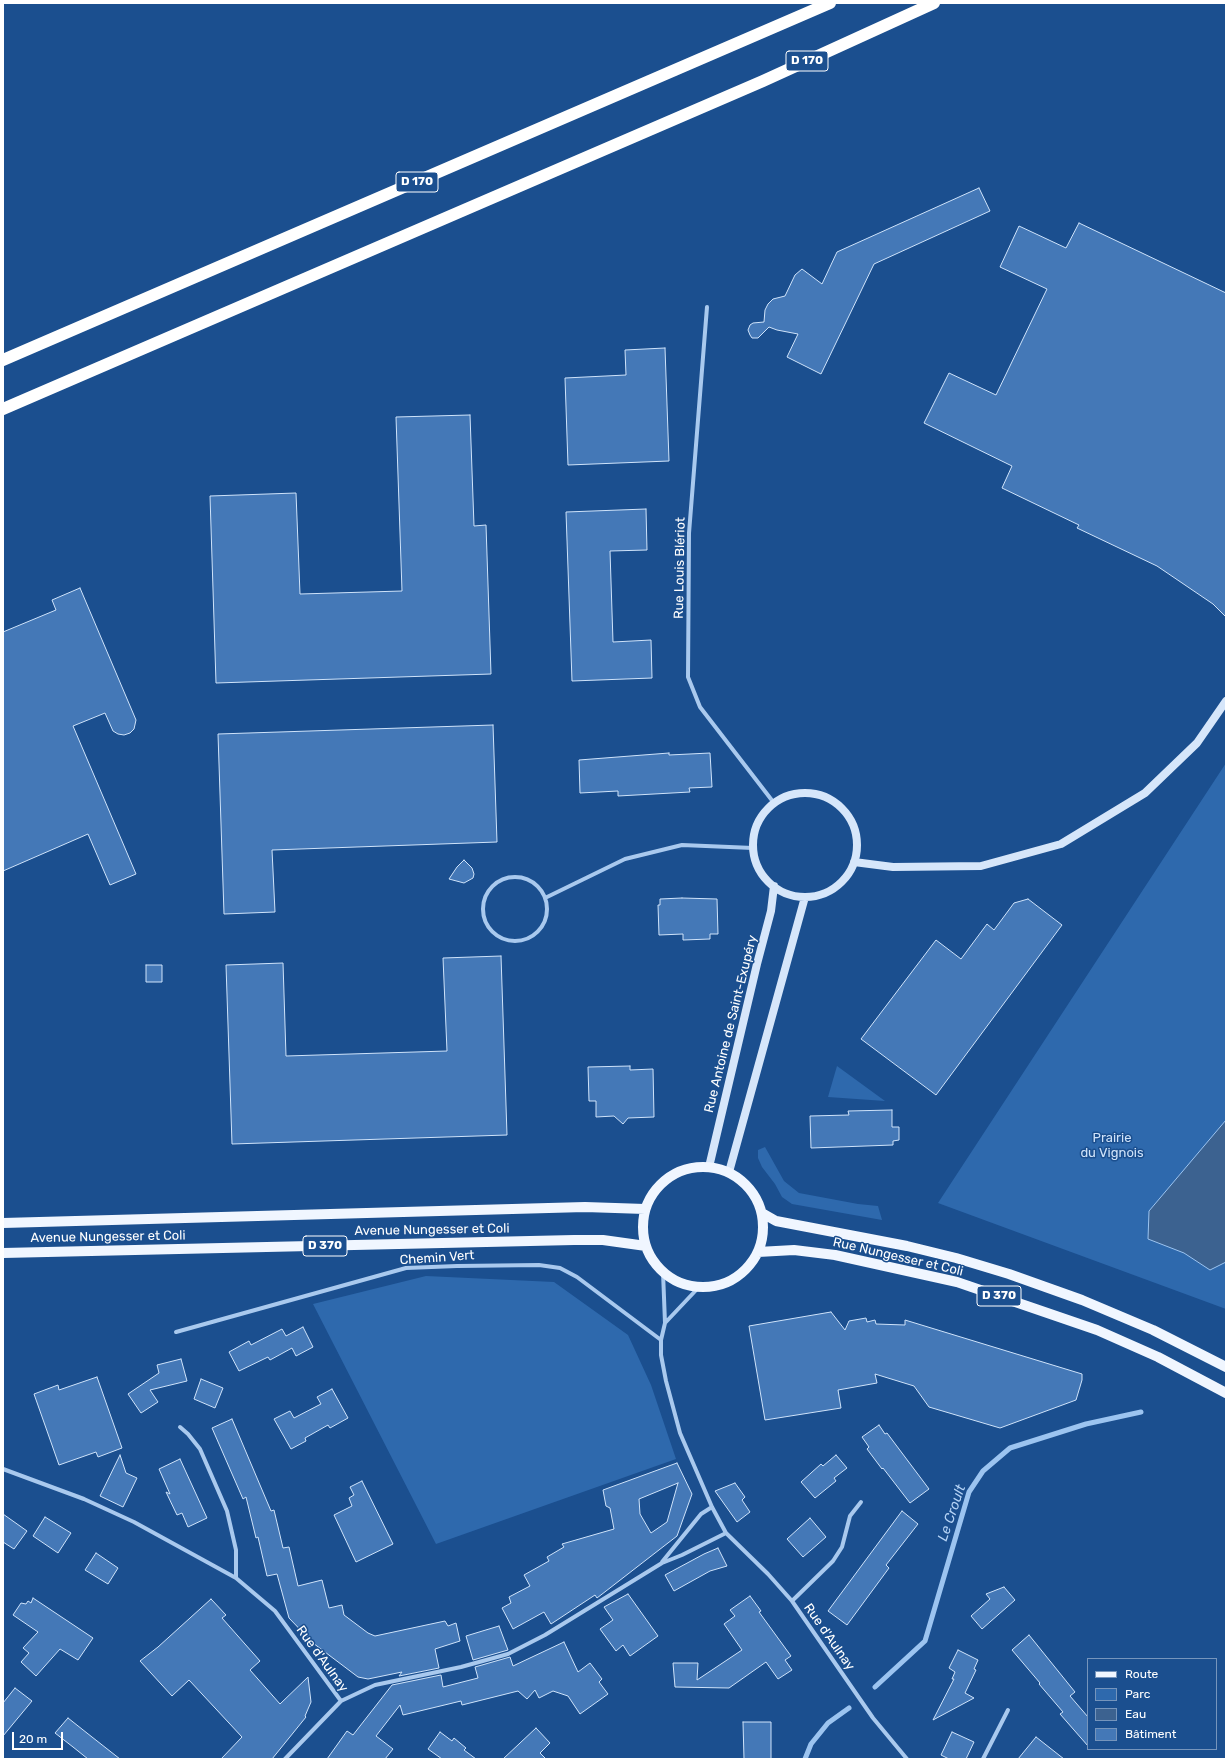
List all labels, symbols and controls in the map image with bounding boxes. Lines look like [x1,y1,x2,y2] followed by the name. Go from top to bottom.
[786,51,828,71] road number: D 170
[396,172,438,192] road number: D 170
[671,517,689,619] street label: Rue Louis Blériot
[701,933,761,1115] street label: Rue Antoine de Saint-Exupéry
[1080,1130,1144,1161] park label: Prairie du Vignois
[354,1221,510,1239] street label: Avenue Nungesser et Coli
[30,1228,186,1246] street label: Avenue Nungesser et Coli
[831,1234,965,1280] street label: Rue Nungesser et Coli
[303,1236,347,1256] road number: D 370
[399,1248,475,1268] street label: Chemin Vert
[977,1286,1021,1306] road number: D 370
[935,1483,969,1543] water label: Le Croult
[800,1601,858,1673] street label: Rue d'Aulnay
[293,1623,351,1695] street label: Rue d'Aulnay
[1087,1658,1217,1750] legend
[1125,1667,1158,1681] text: Route
[1125,1687,1150,1701] text: Parc
[1125,1707,1146,1721] text: Eau
[14,1724,65,1750] scale bar
[1125,1727,1176,1741] text: Bâtiment
[19,1732,47,1746] text: 20 m

